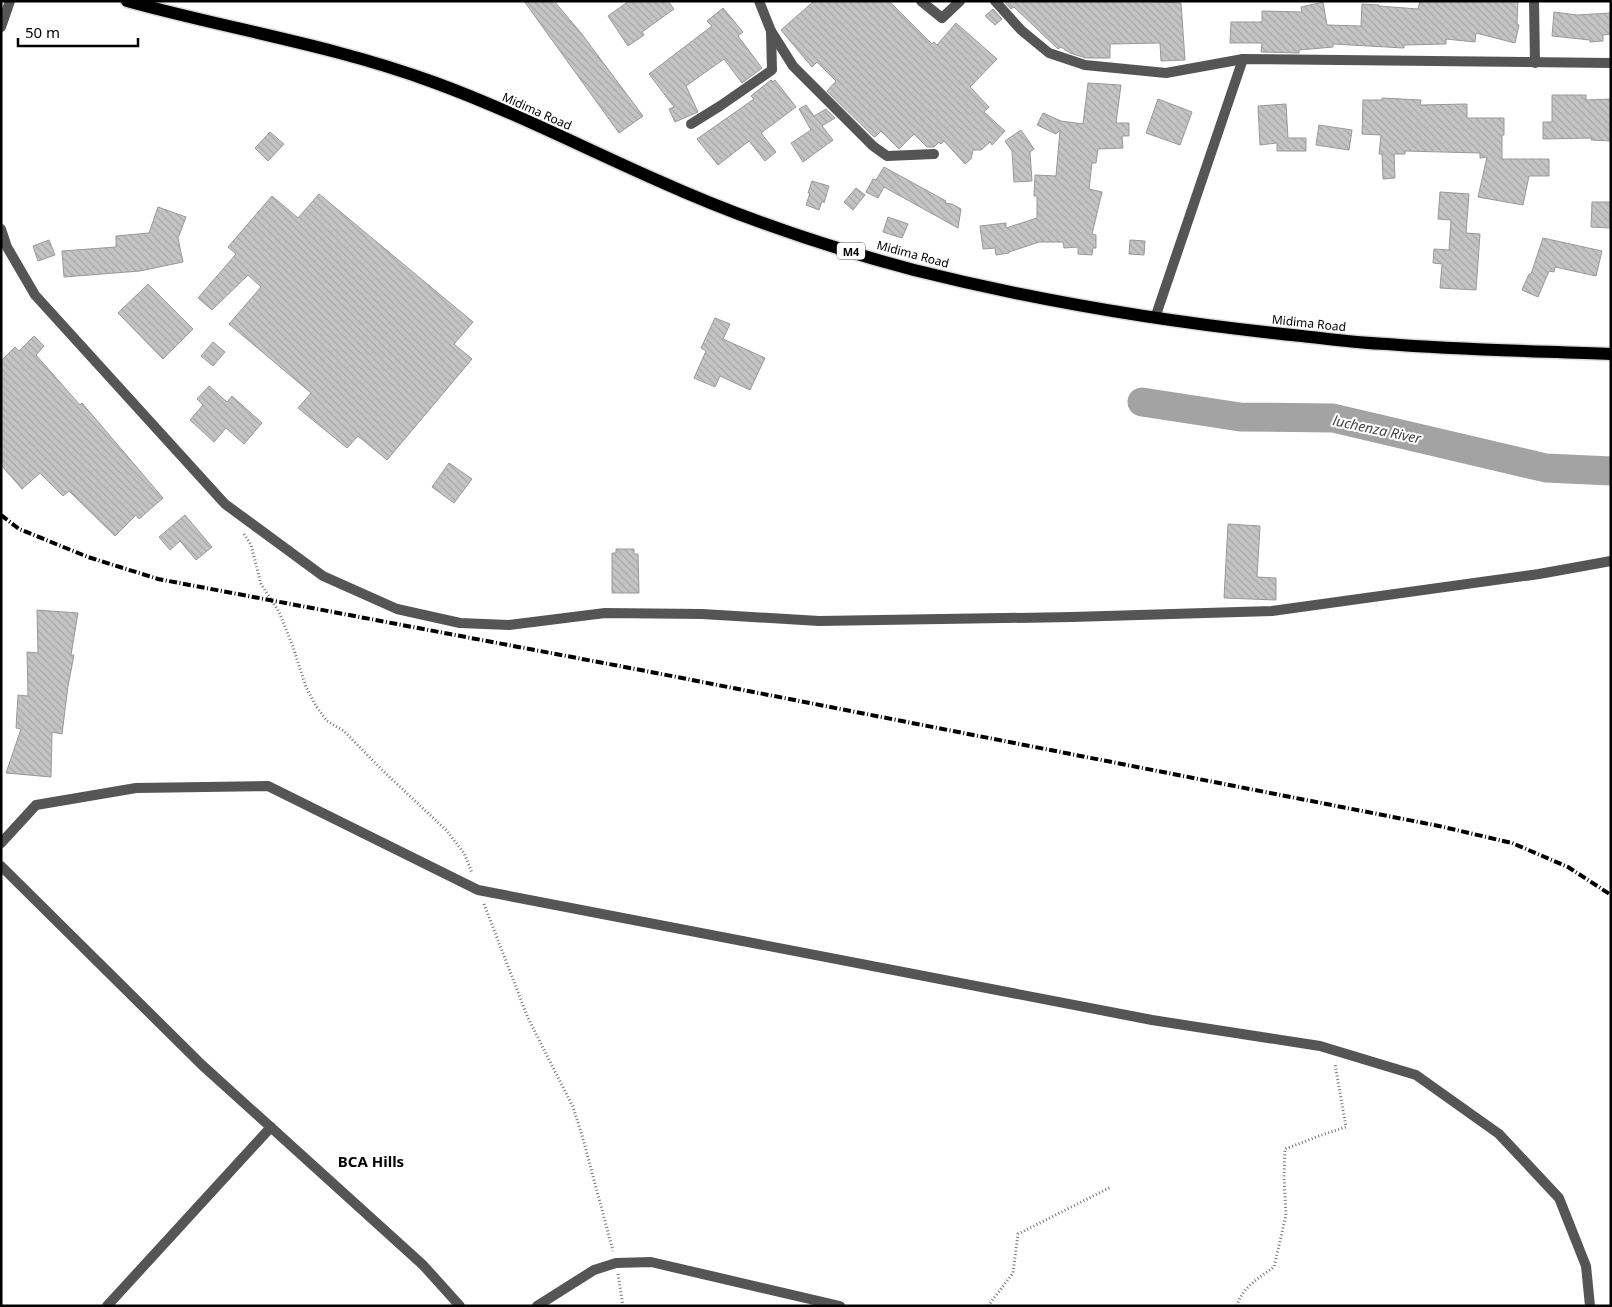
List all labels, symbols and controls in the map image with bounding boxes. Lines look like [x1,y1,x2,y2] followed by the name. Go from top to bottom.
[18,15,138,47] scale bar
[25,22,60,42] text: 50 m
[500,88,574,134] street label: Midima Road
[875,236,951,272] street label: Midima Road
[837,242,865,260] road number: M4
[1271,311,1347,335] street label: Midima Road
[1331,410,1423,448] water label: luchenza River
[338,1151,404,1171] district label: BCA Hills

